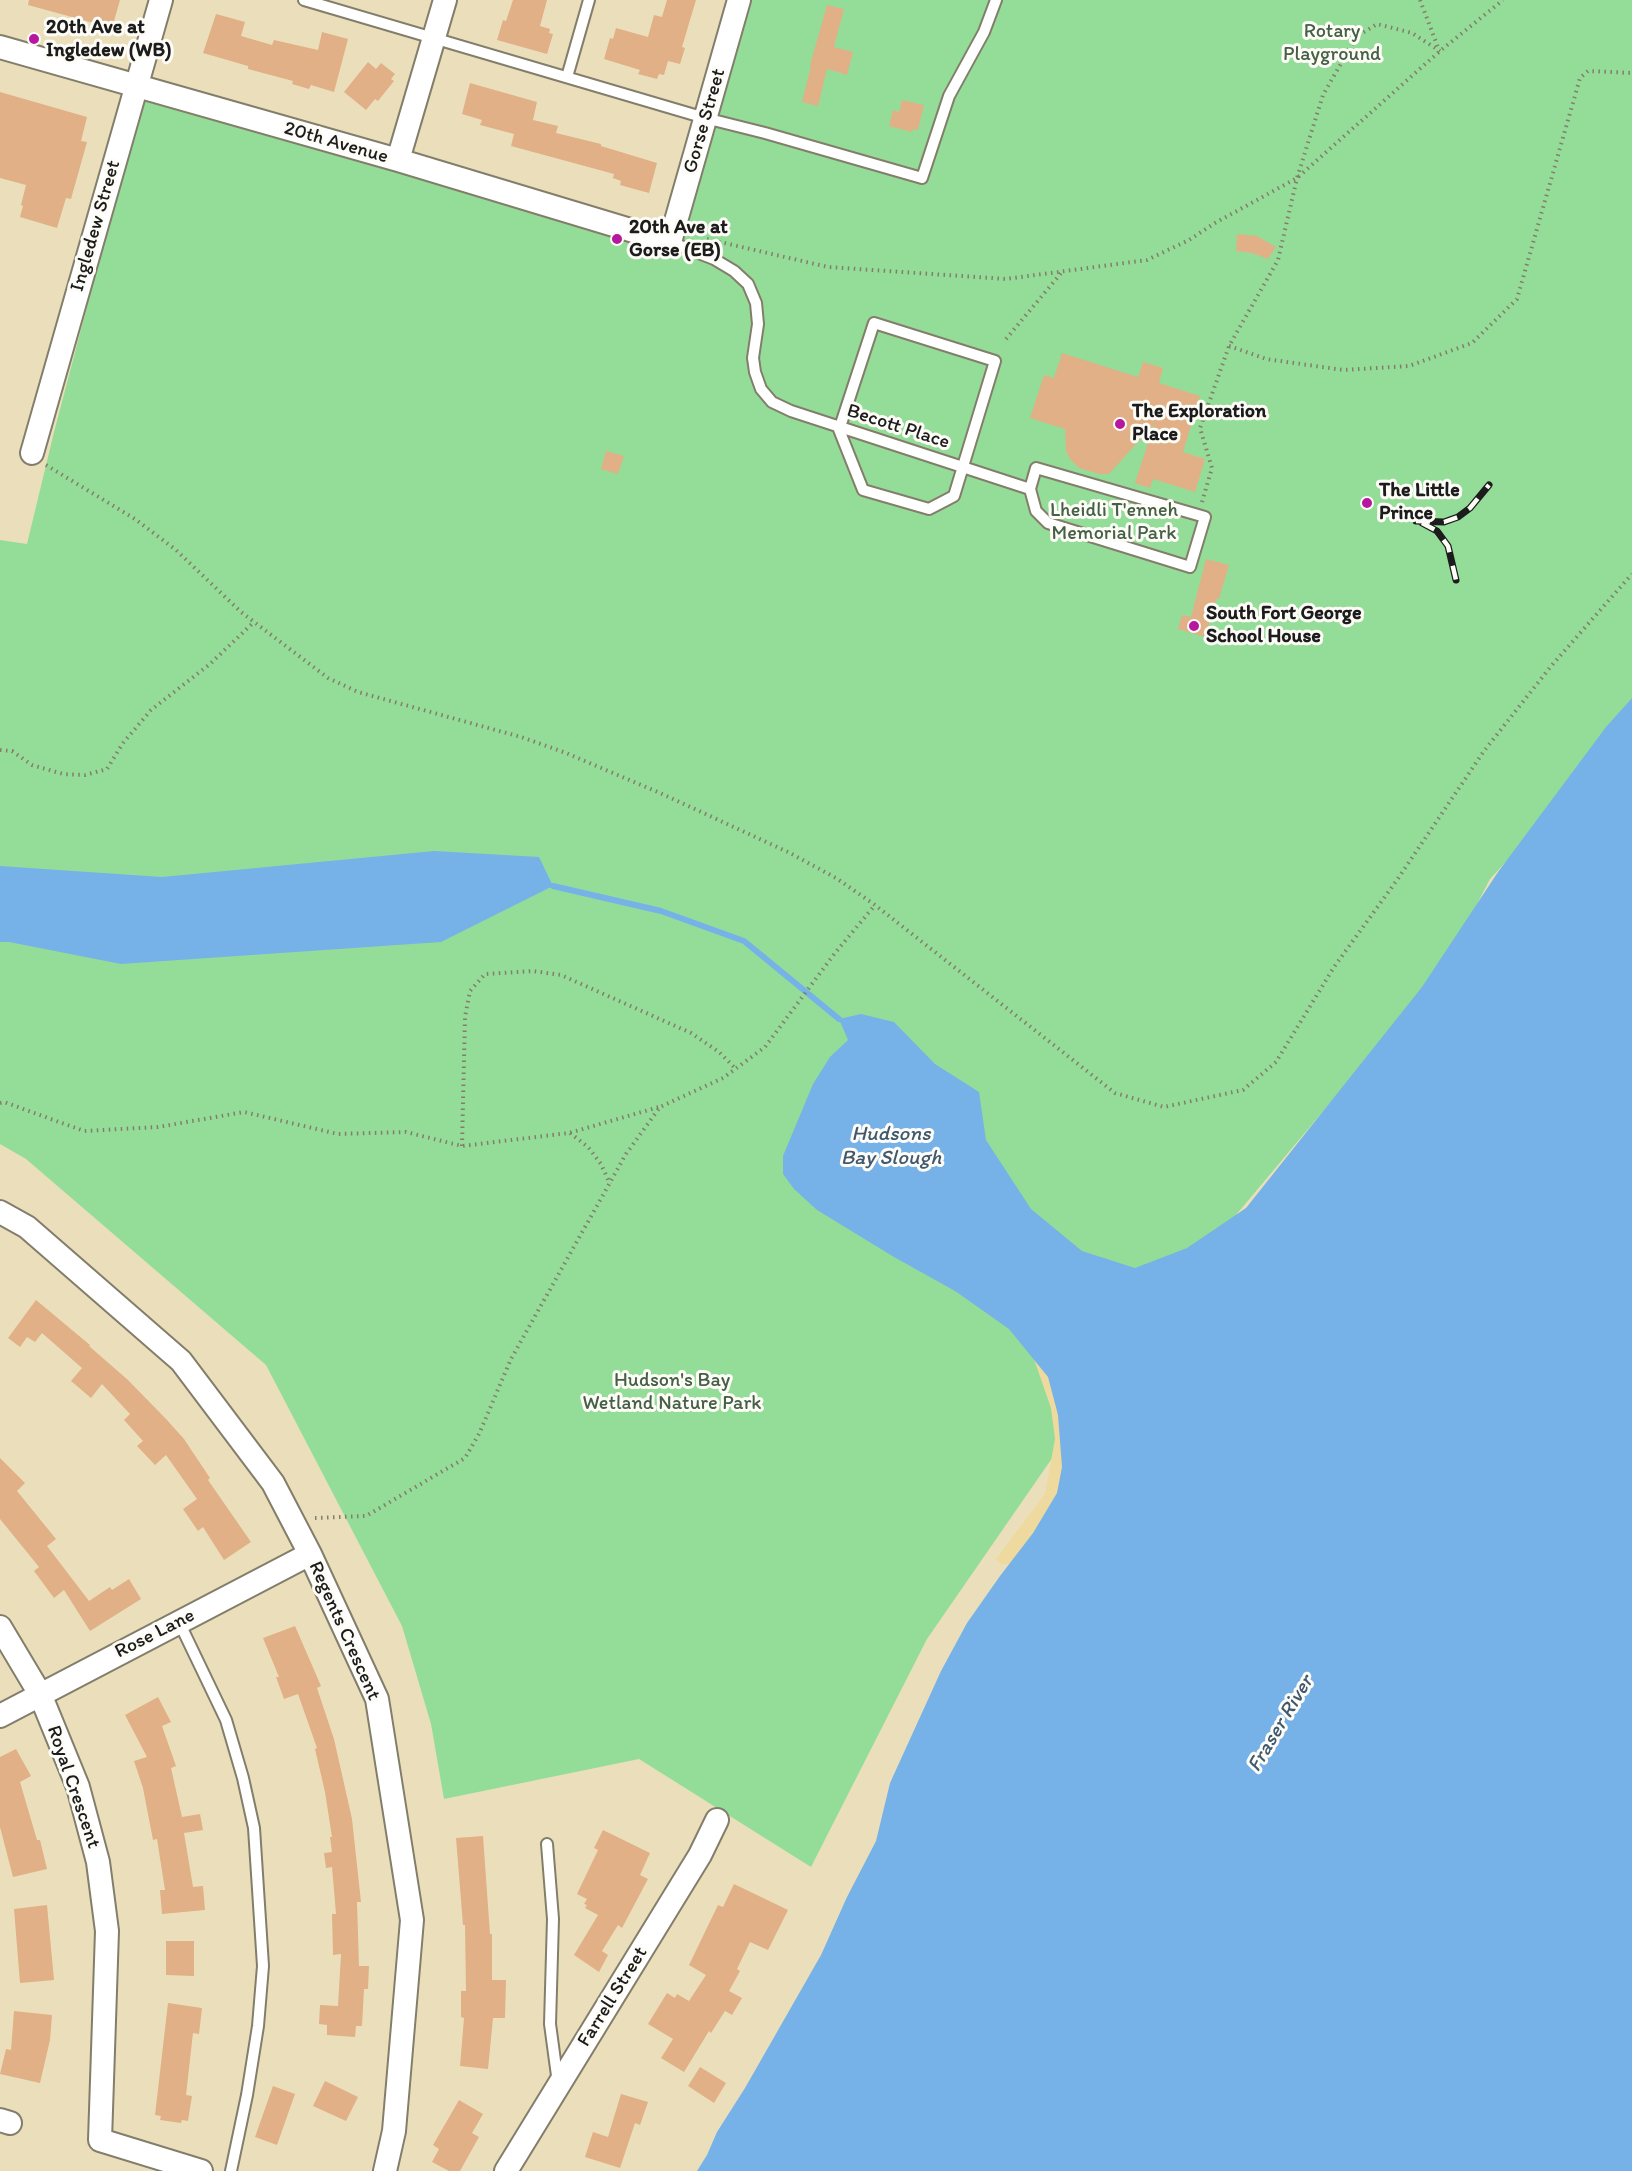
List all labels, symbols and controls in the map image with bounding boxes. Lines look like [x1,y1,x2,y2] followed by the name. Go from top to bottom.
[46,16,172,63] place label: 20th Ave at Ingledew (WB)
[1283,20,1381,67] park label: Rotary Playground
[27,32,41,46] marker: 20th Ave at Ingledew (WB)
[679,66,731,176] street label: Gorse Street
[281,117,391,169] street label: 20th Avenue
[66,157,126,295] street label: Ingledew Street
[629,216,728,263] place label: 20th Ave at Gorse (EB)
[610,232,624,246] marker: 20th Ave at Gorse (EB)
[843,399,953,455] street label: Becott Place
[1132,400,1266,447] place label: The Exploration Place
[1113,417,1127,431] marker: The Exploration Place
[1379,479,1460,526] place label: The Little Prince
[1360,496,1374,510] marker: The Little Prince
[1050,499,1178,546] park label: Lheidli T'enneh Memorial Park
[1206,602,1362,649] place label: South Fort George School House
[1187,619,1201,633] marker: South Fort George School House
[841,1122,941,1172] water label: Hudsons Bay Slough
[582,1369,762,1416] park label: Hudson's Bay Wetland Nature Park
[303,1558,385,1704] street label: Regents Crescent
[111,1604,199,1664] street label: Rose Lane
[1242,1671,1320,1777] water label: Fraser River
[41,1722,105,1852] street label: Royal Crescent
[573,1942,653,2052] street label: Farrell Street

